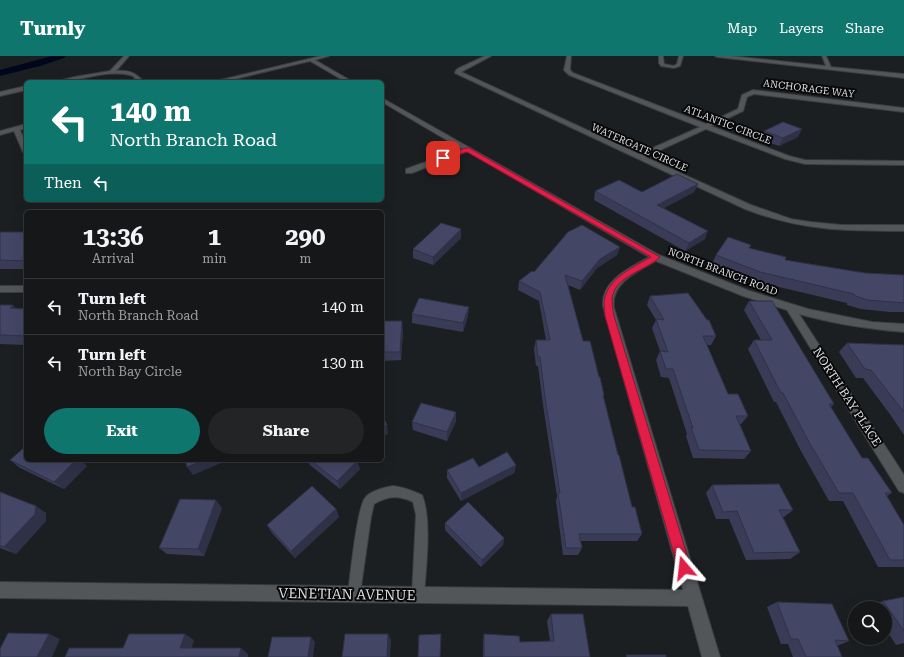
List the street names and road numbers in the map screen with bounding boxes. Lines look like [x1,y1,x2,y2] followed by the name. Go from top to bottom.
[763,77,855,100] street label: ANCHORAGE WAY
[683,103,773,146] street label: ATLANTIC CIRCLE
[590,121,690,174] street label: WATERGATE CIRCLE
[667,245,779,298] street label: NORTH BRANCH ROAD
[810,345,884,449] street label: NORTH BAY PLACE
[278,585,416,603] street label: VENETIAN AVENUE

